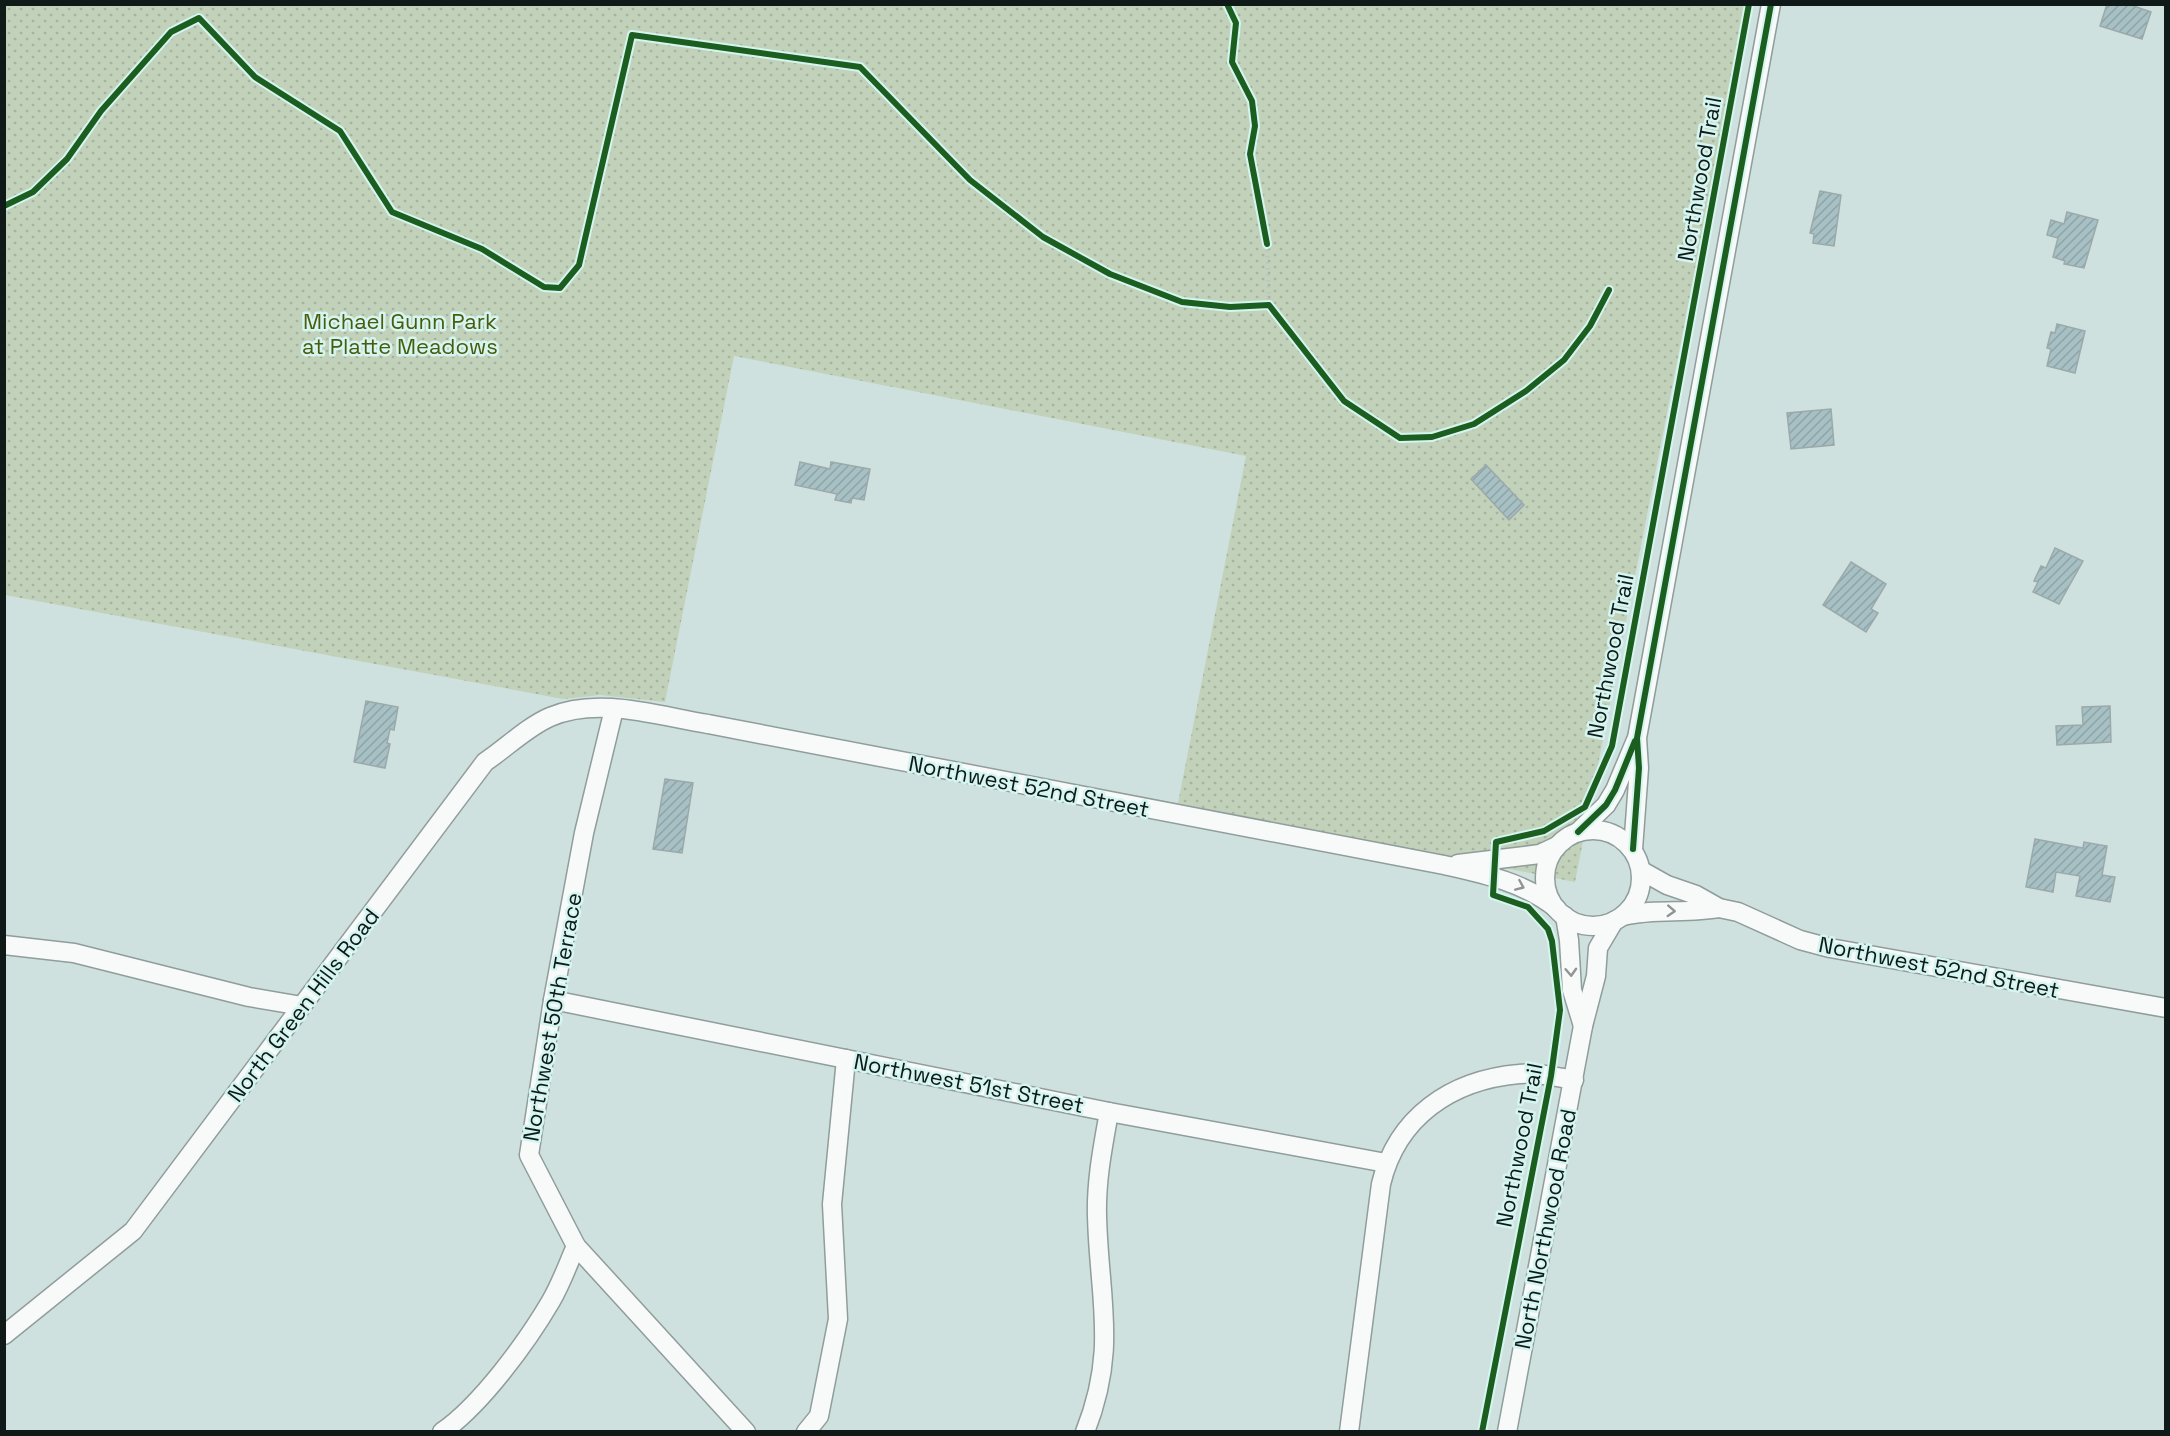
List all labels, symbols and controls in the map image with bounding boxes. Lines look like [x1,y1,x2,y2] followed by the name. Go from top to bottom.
[1671,95,1727,263] street label: Northwood Trail
[302,307,498,360] park label: Michael Gunn Park at Platte Meadows
[1580,572,1640,740] street label: Northwood Trail
[906,749,1152,823] street label: Northwest 52nd Street
[1514,879,1525,891] one-way arrow
[516,890,588,1144] street label: Northwest 50th Terrace
[221,903,385,1107] street label: North Green Hills Road
[1667,905,1676,918] one-way arrow
[1816,930,2062,1004] street label: Northwest 52nd Street
[1564,968,1577,977] one-way arrow
[852,1047,1086,1119] street label: Northwest 51st Street
[1489,1061,1549,1229] street label: Northwood Trail
[1508,1106,1582,1352] street label: North Northwood Road

